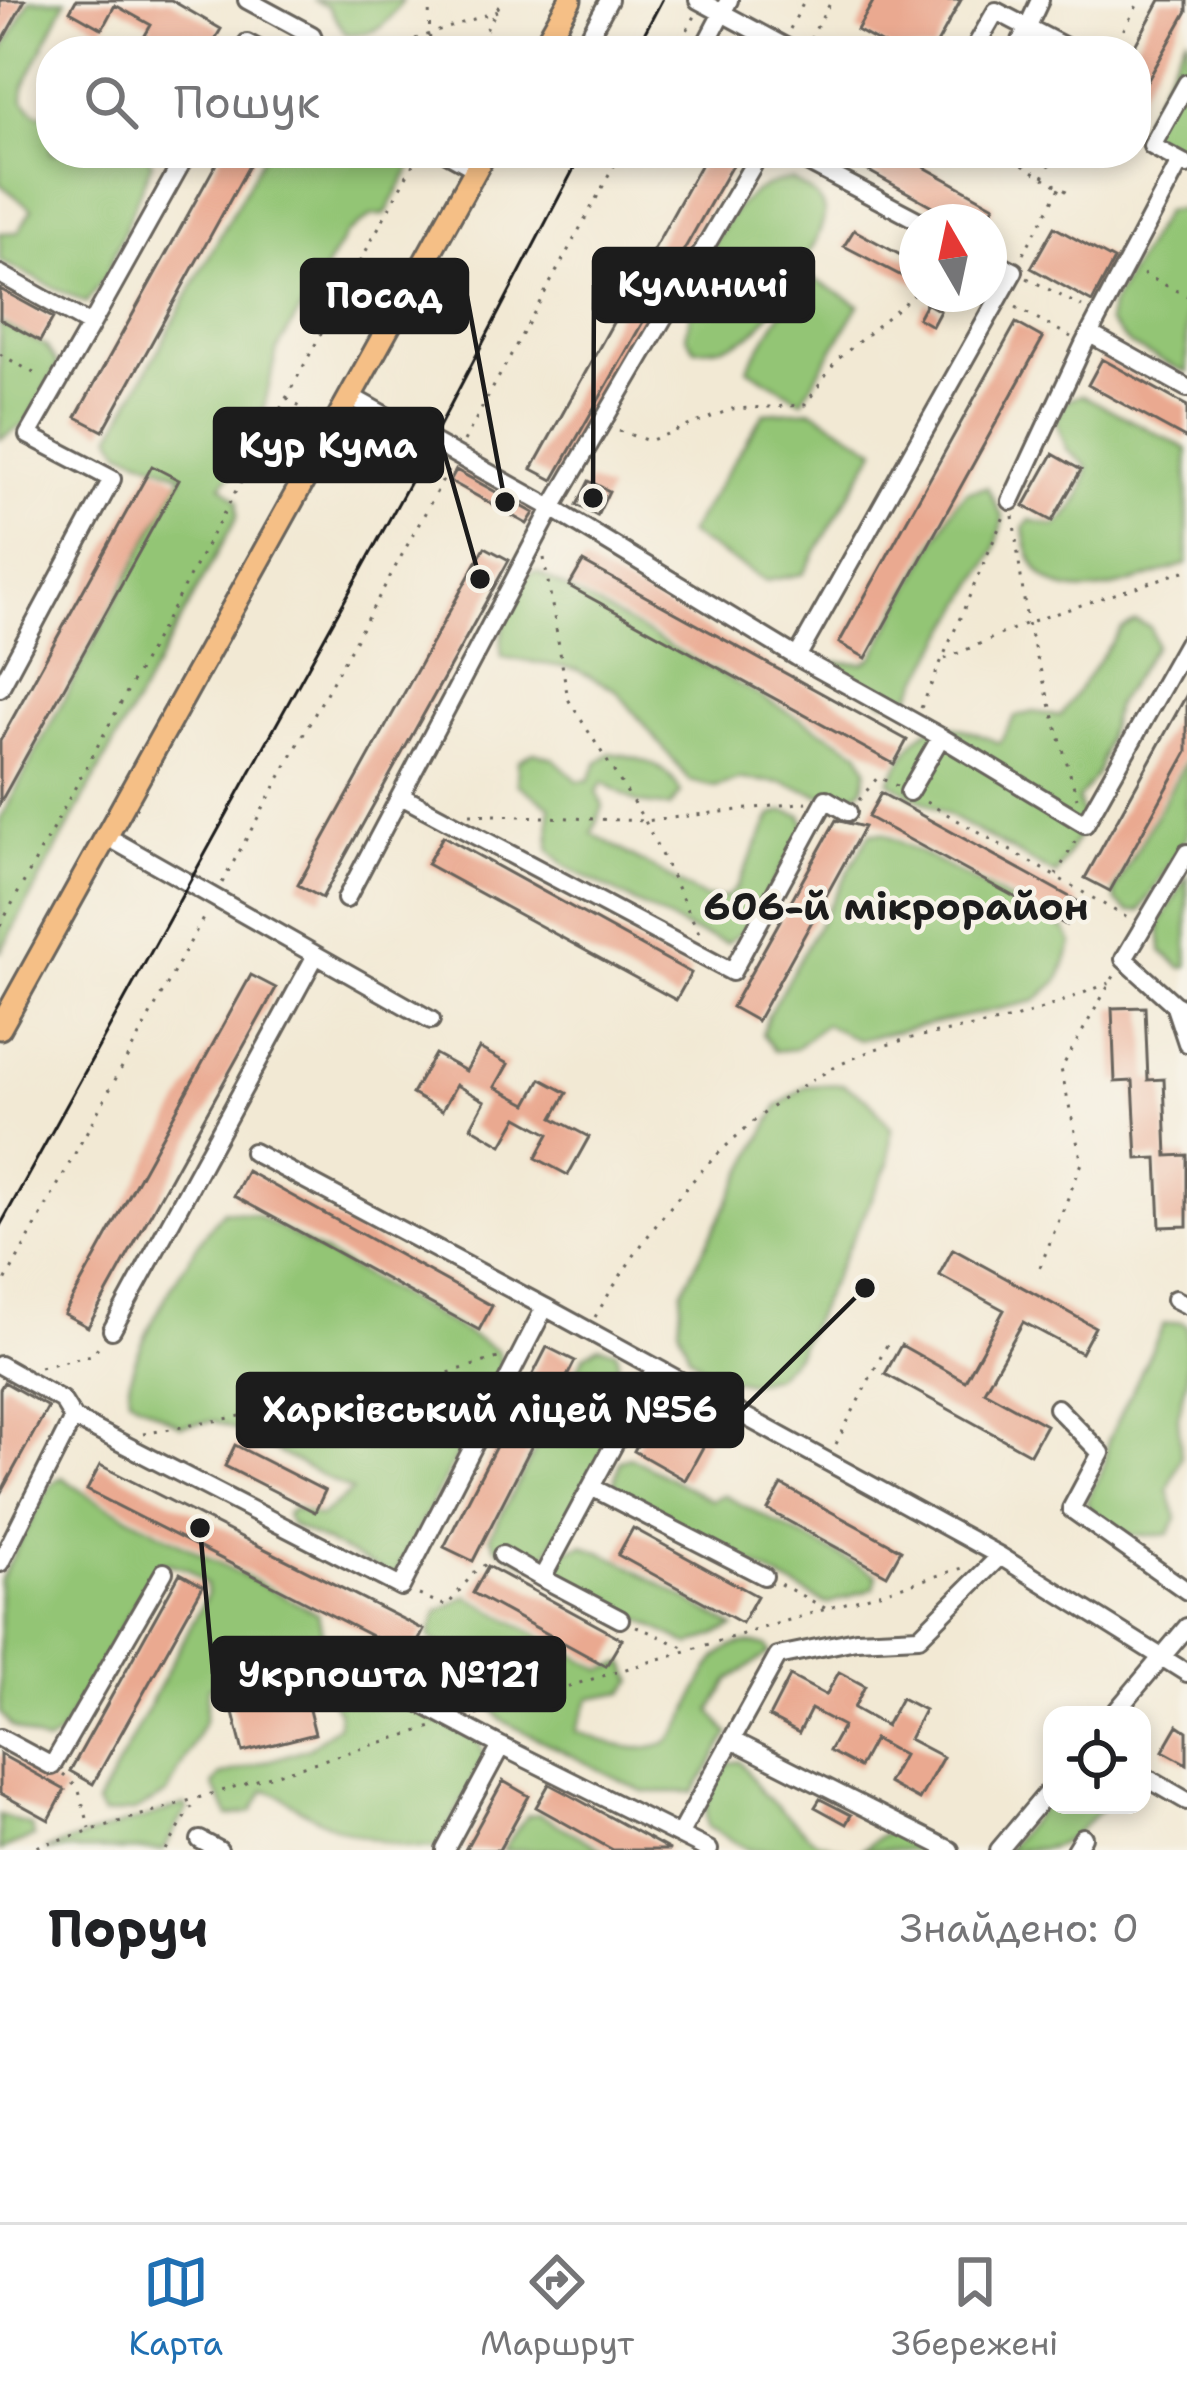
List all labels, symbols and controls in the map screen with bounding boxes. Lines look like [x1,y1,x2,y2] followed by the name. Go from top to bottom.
[36,36,1151,168] search box
[78,69,144,135] icon: search
[174,72,320,132] text: Пошук
[899,204,1007,312] north arrow
[594,249,813,321] callout: Кулиничі
[302,260,467,332] callout: Посад
[618,260,788,309] text: Кулиничі
[325,271,443,320] text: Посад
[215,409,442,481] callout: Кур Кума
[238,421,418,470] text: Кур Кума
[703,880,1089,932] district label: 606-й мікрорайон
[238,1374,742,1446] callout: Харківський ліцей №56
[262,1385,718,1434] text: Харківський ліцей №56
[213,1638,564,1710] callout: Укрпошта №121
[238,1650,540,1699] text: Укрпошта №121
[1043,1706,1151,1814] map controls
[1043,1706,1151,1814] button: locate
[48,1894,208,1962] text: Поруч
[900,1902,1139,1954] text: Знайдено: 0
[129,2249,223,2366] tab: Карта
[480,2249,634,2366] tab: Маршрут
[891,2249,1058,2366] tab: Збережені

